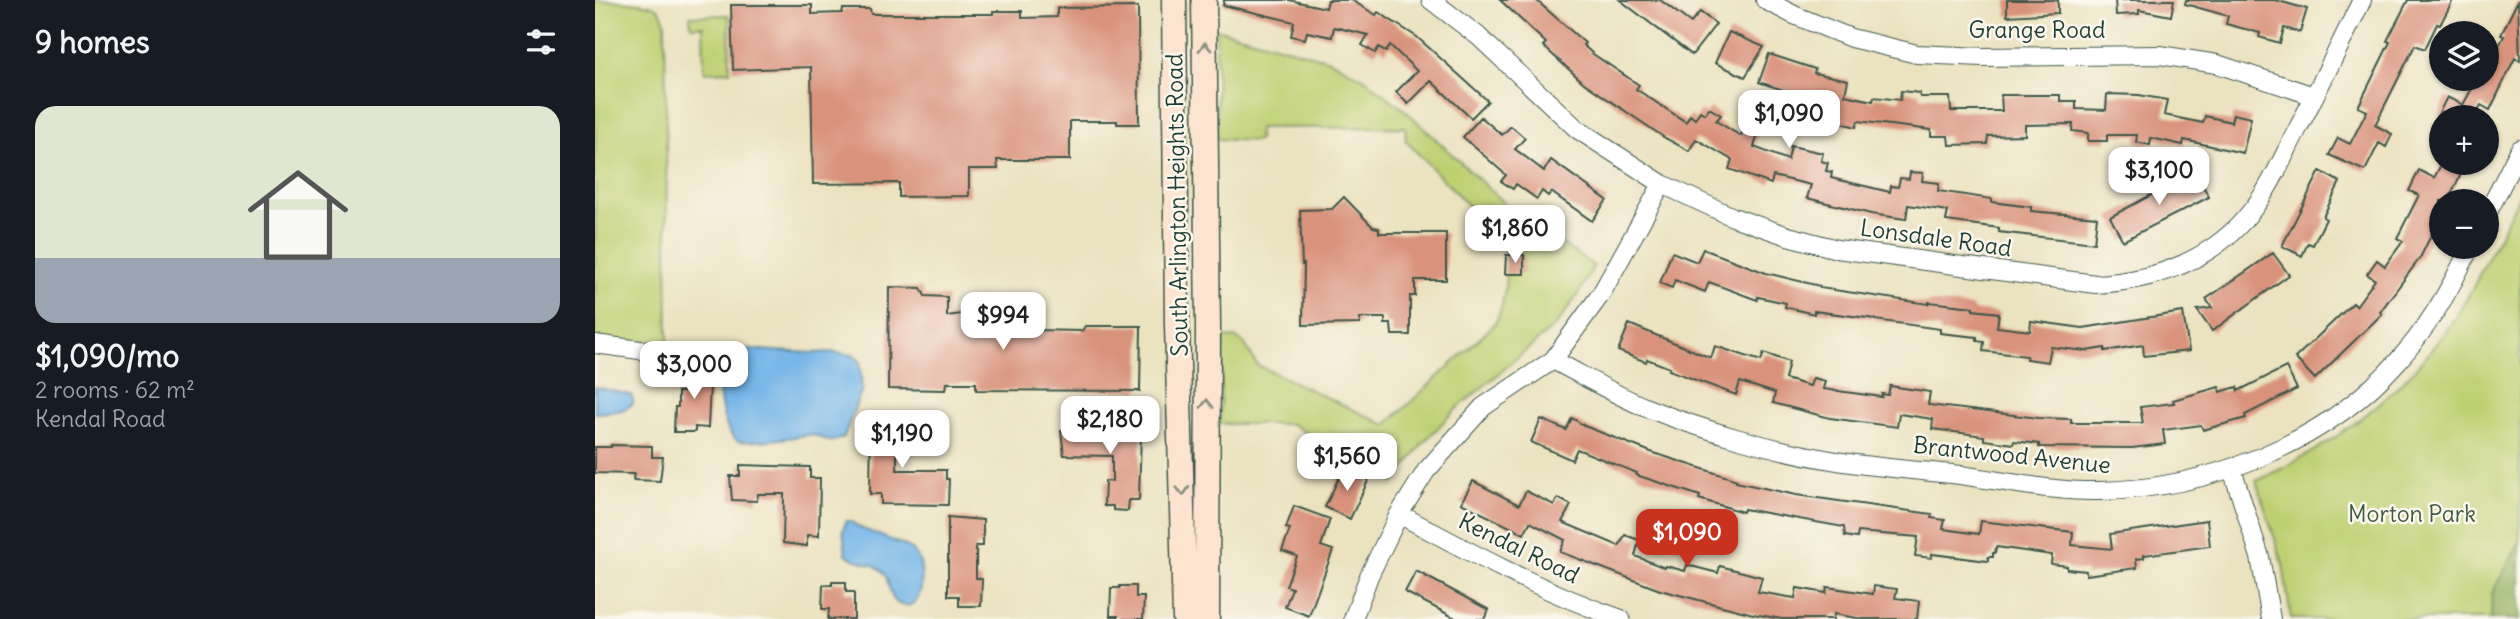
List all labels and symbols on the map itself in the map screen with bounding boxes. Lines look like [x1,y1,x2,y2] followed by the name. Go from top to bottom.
[1969,15,2105,44] street label: Grange Road
[1197,41,1212,52] one-way arrow
[1159,53,1194,357] street label: South Arlington Heights Road
[1732,90,1846,150] pin: $1,090
[2102,148,2216,207] pin: $3,100
[1458,205,1572,265] pin: $1,860
[1859,213,2014,262] street label: Lonsdale Road
[962,292,1044,352] pin: $994
[637,342,751,401] pin: $3,000
[1053,396,1167,456] pin: $2,180
[1199,398,1215,409] one-way arrow
[845,410,959,470] pin: $1,190
[1912,430,2112,479] street label: Brantwood Avenue
[1290,434,1404,493] pin: $1,560
[1175,486,1190,497] one-way arrow
[2348,499,2476,528] park label: Morton Park
[1454,506,1584,589] street label: Kendal Road
[1630,510,1744,569] pin: $1,090

